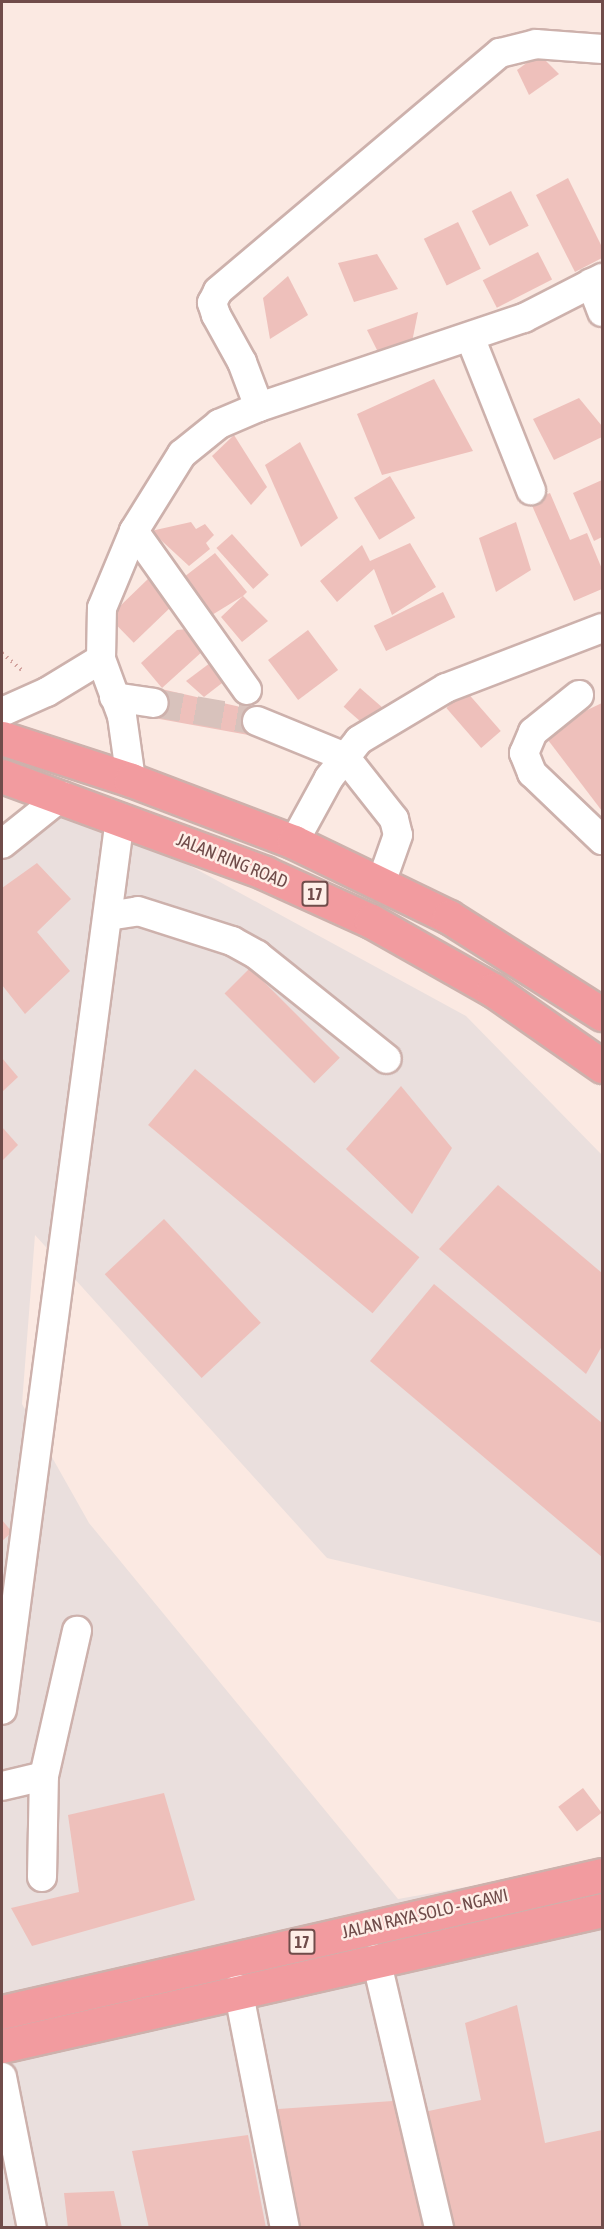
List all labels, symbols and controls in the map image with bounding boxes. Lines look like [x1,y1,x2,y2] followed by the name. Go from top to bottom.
[173,829,291,893] street label: JALAN RING ROAD
[300,881,330,907] road number: 17
[340,1884,510,1944] street label: JALAN RAYA SOLO - NGAWI
[287,1929,317,1955] road number: 17

